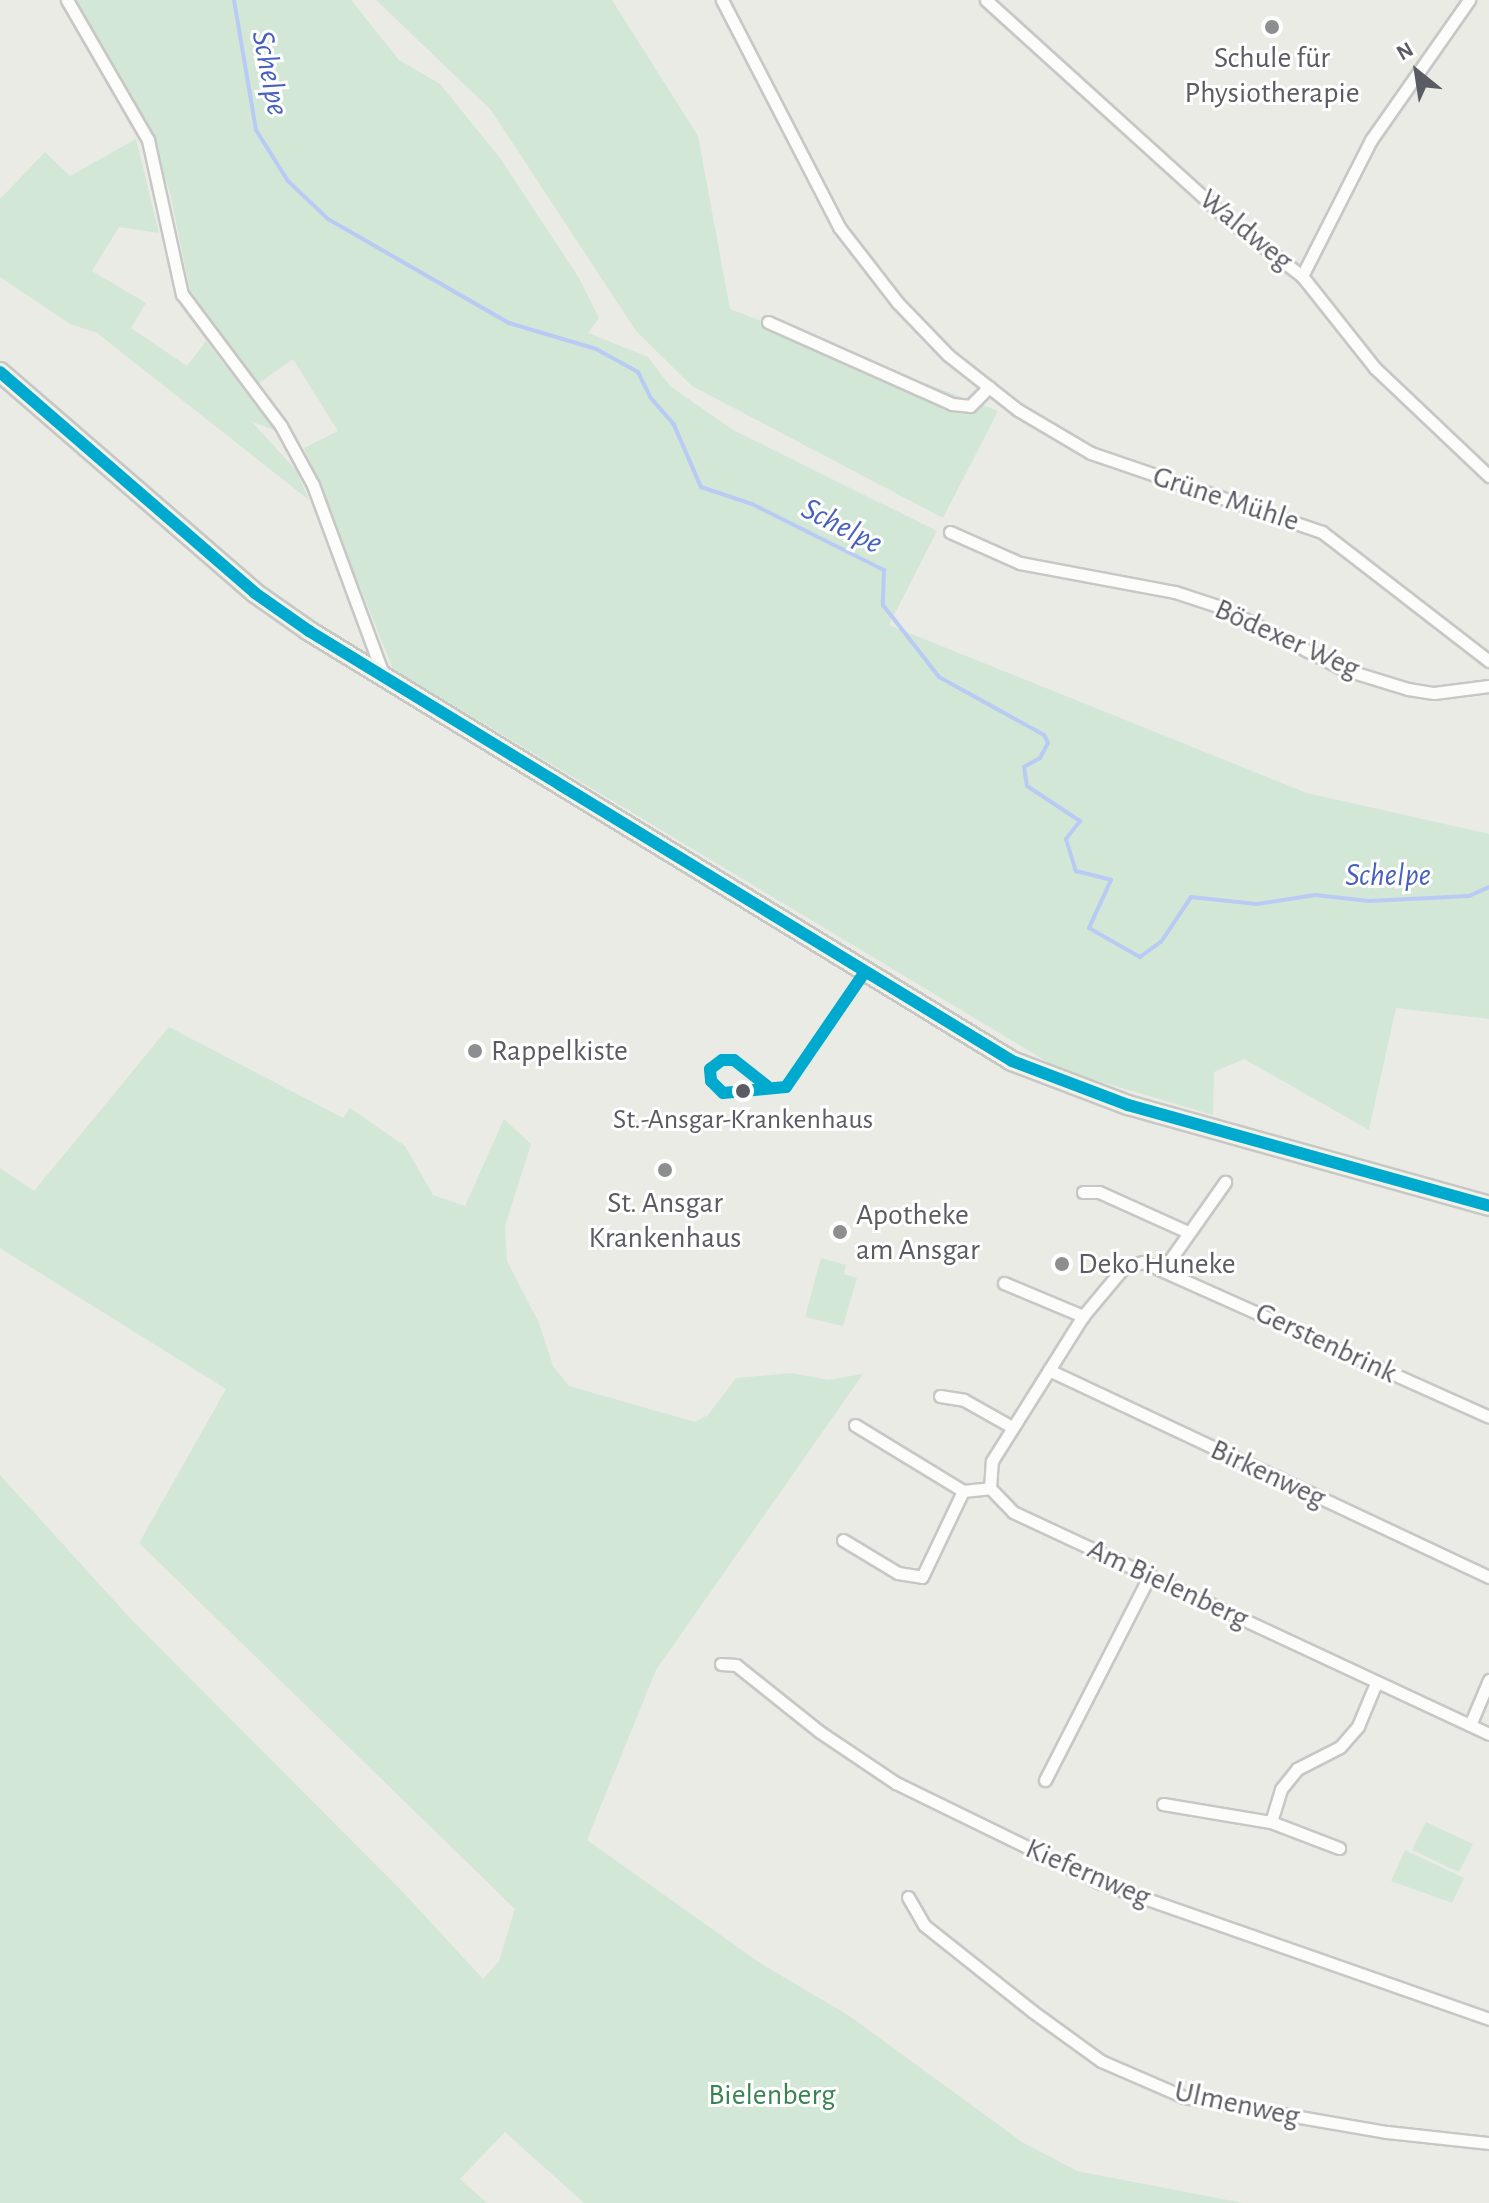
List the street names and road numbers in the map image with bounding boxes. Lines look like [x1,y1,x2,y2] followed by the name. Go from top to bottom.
[1192,181,1300,279] street label: Waldweg
[1148,458,1304,540] street label: Grüne Mühle
[1209,591,1365,687] street label: Bödexer Weg
[1250,1295,1402,1391] street label: Gerstenbrink
[1205,1432,1331,1516] street label: Birkenweg
[1082,1531,1254,1637] street label: Am Bielenberg
[1020,1831,1156,1915] street label: Kiefernweg
[1171,2073,1303,2135] street label: Ulmenweg

